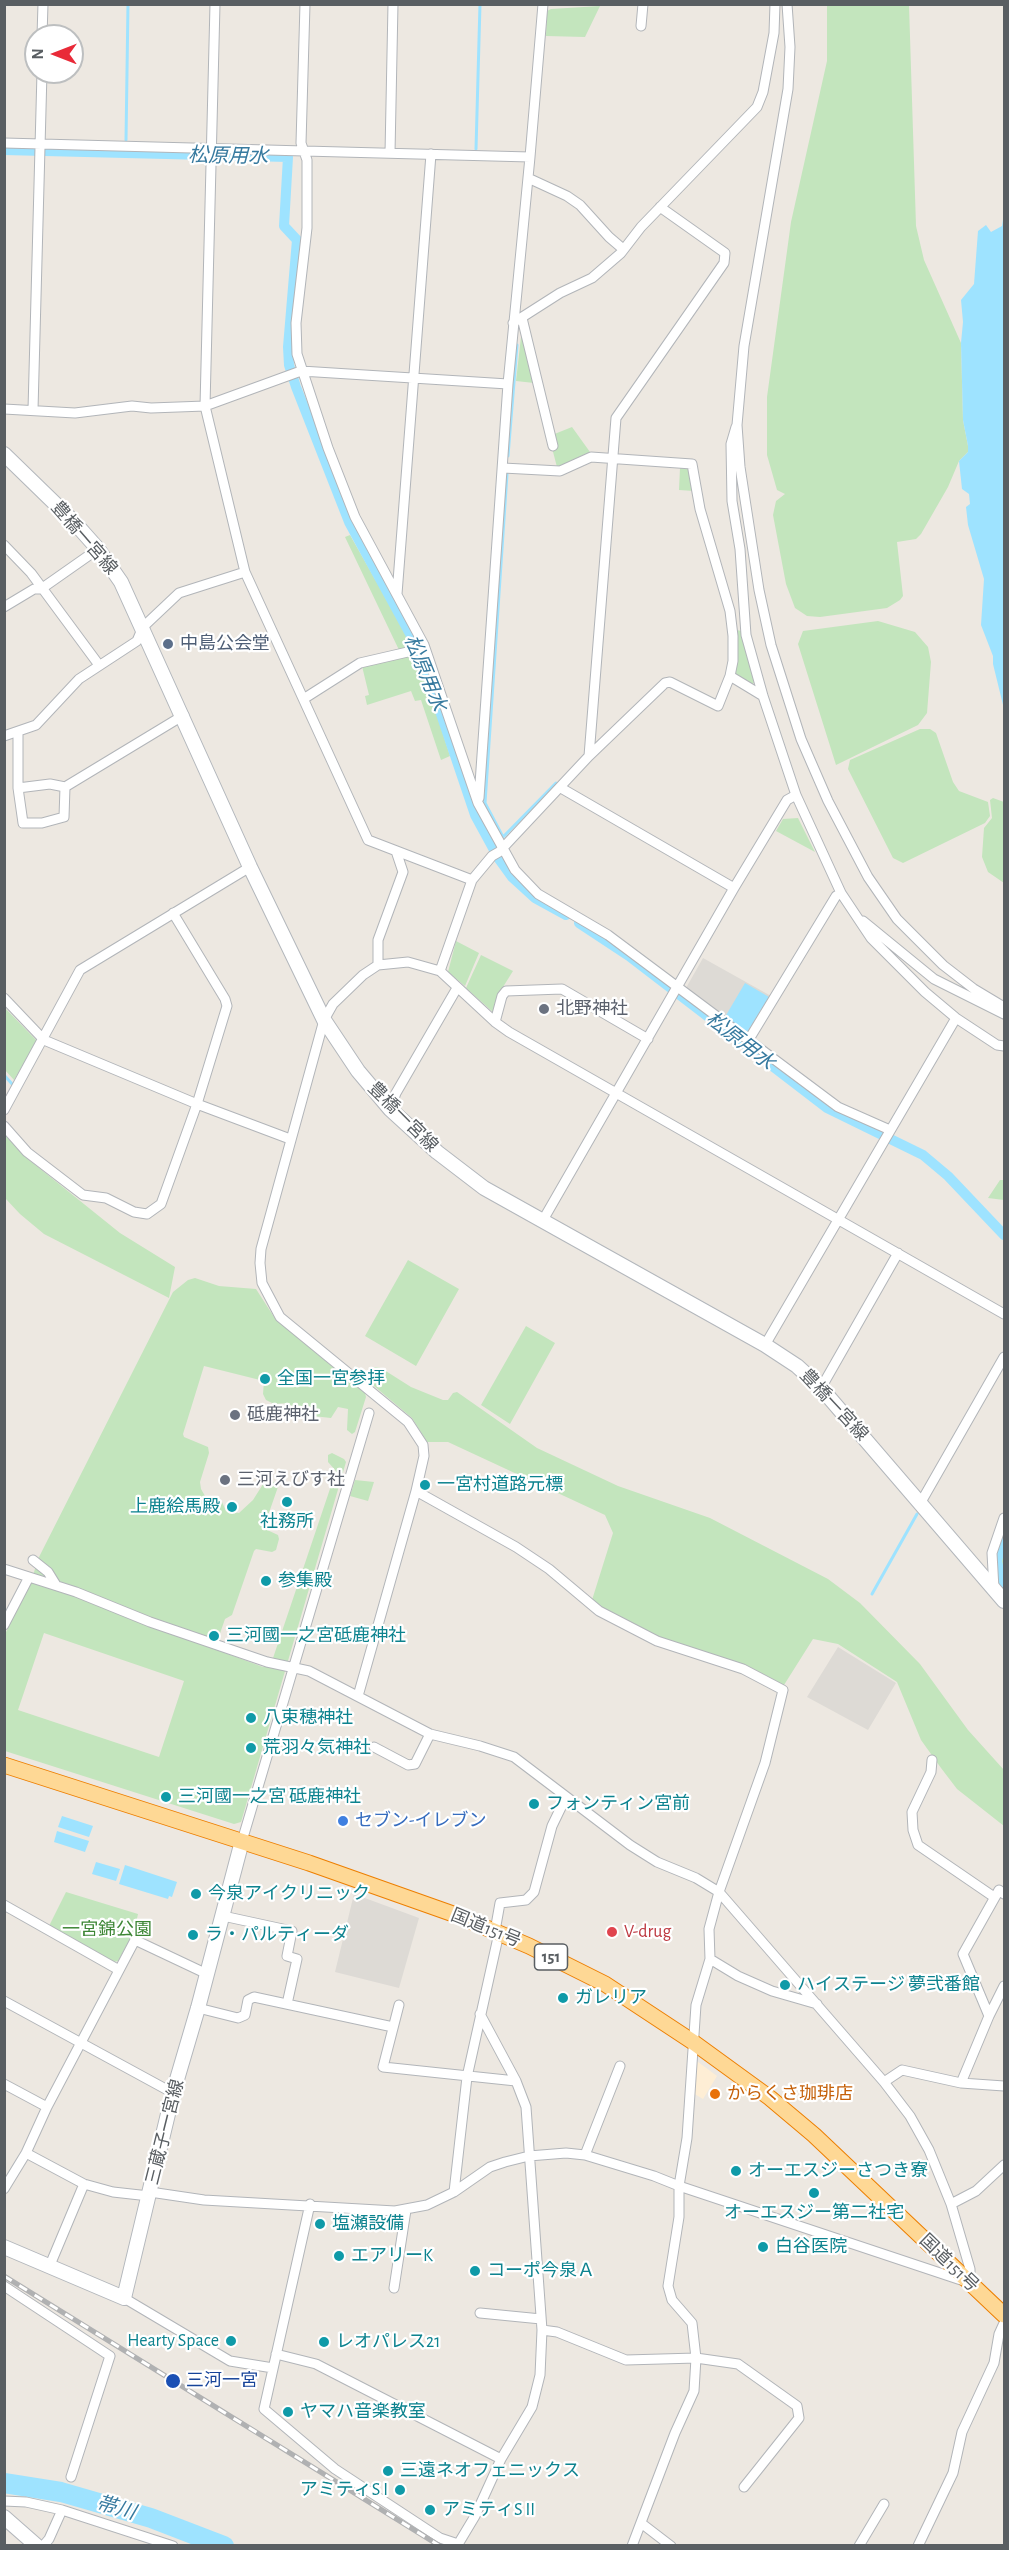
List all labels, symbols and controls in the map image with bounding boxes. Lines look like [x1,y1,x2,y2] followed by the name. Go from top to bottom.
[24,24,84,84] north arrow
[30,48,46,60] text: N
[188,143,268,169] water label: 松原用水
[46,497,122,579] street label: 豊橋一宮線
[399,631,451,715] water label: 松原用水
[180,633,270,655] place label: 中島公会堂
[161,637,175,651] marker: 中島公会堂
[556,998,628,1020] place label: 北野神社
[537,1002,551,1016] marker: 北野神社
[701,1007,779,1075] water label: 松原用水
[364,1078,442,1156] street label: 豊橋一宮線
[795,1365,873,1445] street label: 豊橋一宮線
[277,1368,385,1390] place label: 全国一宮参拝
[258,1372,272,1386] marker: 全国一宮参拝
[247,1404,319,1426] place label: 砥鹿神社
[228,1408,242,1422] marker: 砥鹿神社
[237,1469,345,1491] place label: 三河えびす社
[218,1473,232,1487] marker: 三河えびす社
[437,1474,563,1496] place label: 一宮村道路元標
[418,1478,432,1492] marker: 一宮村道路元標
[280,1495,294,1509] marker: 社務所
[130,1496,220,1518] place label: 上鹿絵馬殿
[225,1500,239,1514] marker: 上鹿絵馬殿
[260,1511,314,1533] place label: 社務所
[278,1570,332,1592] place label: 参集殿
[259,1574,273,1588] marker: 参集殿
[226,1625,406,1647] place label: 三河國一之宮砥鹿神社
[207,1629,221,1643] marker: 三河國一之宮砥鹿神社
[263,1707,353,1729] place label: 八束穂神社
[244,1711,258,1725] marker: 八束穂神社
[263,1737,371,1759] place label: 荒羽々気神社
[244,1741,258,1755] marker: 荒羽々気神社
[178,1786,361,1808] place label: 三河國一之宮 砥鹿神社
[159,1790,173,1804] marker: 三河國一之宮 砥鹿神社
[546,1793,690,1815] place label: フォンティン宮前
[527,1797,541,1811] marker: フォンティン宮前
[355,1810,487,1832] place label: セブン-イレブン
[336,1814,350,1828] marker: セブン-イレブン
[208,1883,370,1905] place label: 今泉アイクリニック
[189,1887,203,1901] marker: 今泉アイクリニック
[448,1904,524,1952] street label: 国道151号
[62,1919,152,1941] park label: 一宮錦公園
[624,1921,671,1943] place label: V-drug
[205,1924,349,1946] place label: ラ・パルティーダ
[605,1925,619,1939] marker: V-drug
[186,1928,200,1942] marker: ラ・パルティーダ
[534,1944,568,1970] road number: 151
[797,1974,980,1996] place label: ハイステージ 夢弐番館
[778,1978,792,1992] marker: ハイステージ 夢弐番館
[575,1987,647,2009] place label: ガレリア
[556,1991,570,2005] marker: ガレリア
[141,2077,189,2187] street label: 三蔵子一宮線
[727,2083,853,2105] place label: からくさ珈琲店
[708,2087,722,2101] marker: からくさ珈琲店
[748,2160,928,2182] place label: オーエスジーさつき寮
[729,2164,743,2178] marker: オーエスジーさつき寮
[807,2186,821,2200] marker: オーエスジー第二社宅
[724,2202,904,2224] place label: オーエスジー第二社宅
[332,2213,404,2235] place label: 塩瀬設備
[313,2217,327,2231] marker: 塩瀬設備
[915,2230,983,2296] street label: 国道151号
[775,2236,847,2258] place label: 白谷医院
[756,2240,770,2254] marker: 白谷医院
[351,2245,433,2267] place label: エアリーK
[332,2249,346,2263] marker: エアリーK
[487,2260,595,2282] place label: コーポ今泉Ａ
[468,2264,482,2278] marker: コーポ今泉Ａ
[127,2330,219,2352] place label: Hearty Space
[336,2331,440,2353] place label: レオパレス21
[224,2334,238,2348] marker: Hearty Space
[317,2335,331,2349] marker: レオパレス21
[186,2370,258,2392] place label: 三河一宮
[164,2372,182,2390] marker: 三河一宮
[300,2401,426,2423] place label: ヤマハ音楽教室
[281,2405,295,2419] marker: ヤマハ音楽教室
[400,2460,580,2482] place label: 三遠ネオフェニックス
[381,2464,395,2478] marker: 三遠ネオフェニックス
[300,2479,388,2501] place label: アミティS I
[393,2483,407,2497] marker: アミティS I
[93,2491,139,2525] water label: 帯川
[442,2499,535,2521] place label: アミティS II
[423,2503,437,2517] marker: アミティS II

